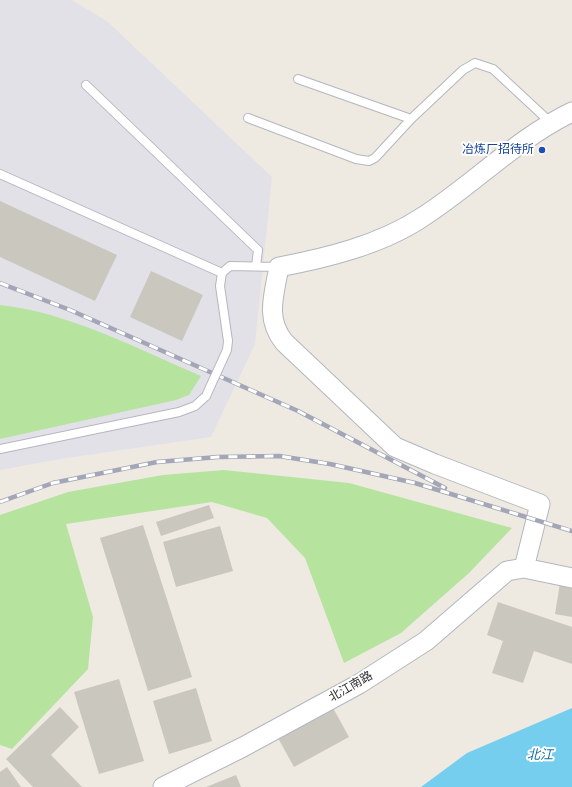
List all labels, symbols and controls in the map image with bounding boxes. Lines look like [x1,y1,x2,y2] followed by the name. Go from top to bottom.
[462,143,534,157] place label: 冶炼厂招待所
[537,145,547,155] marker: 冶炼厂招待所
[327,669,375,705] street label: 北江南路
[527,748,553,764] water label: 北江

